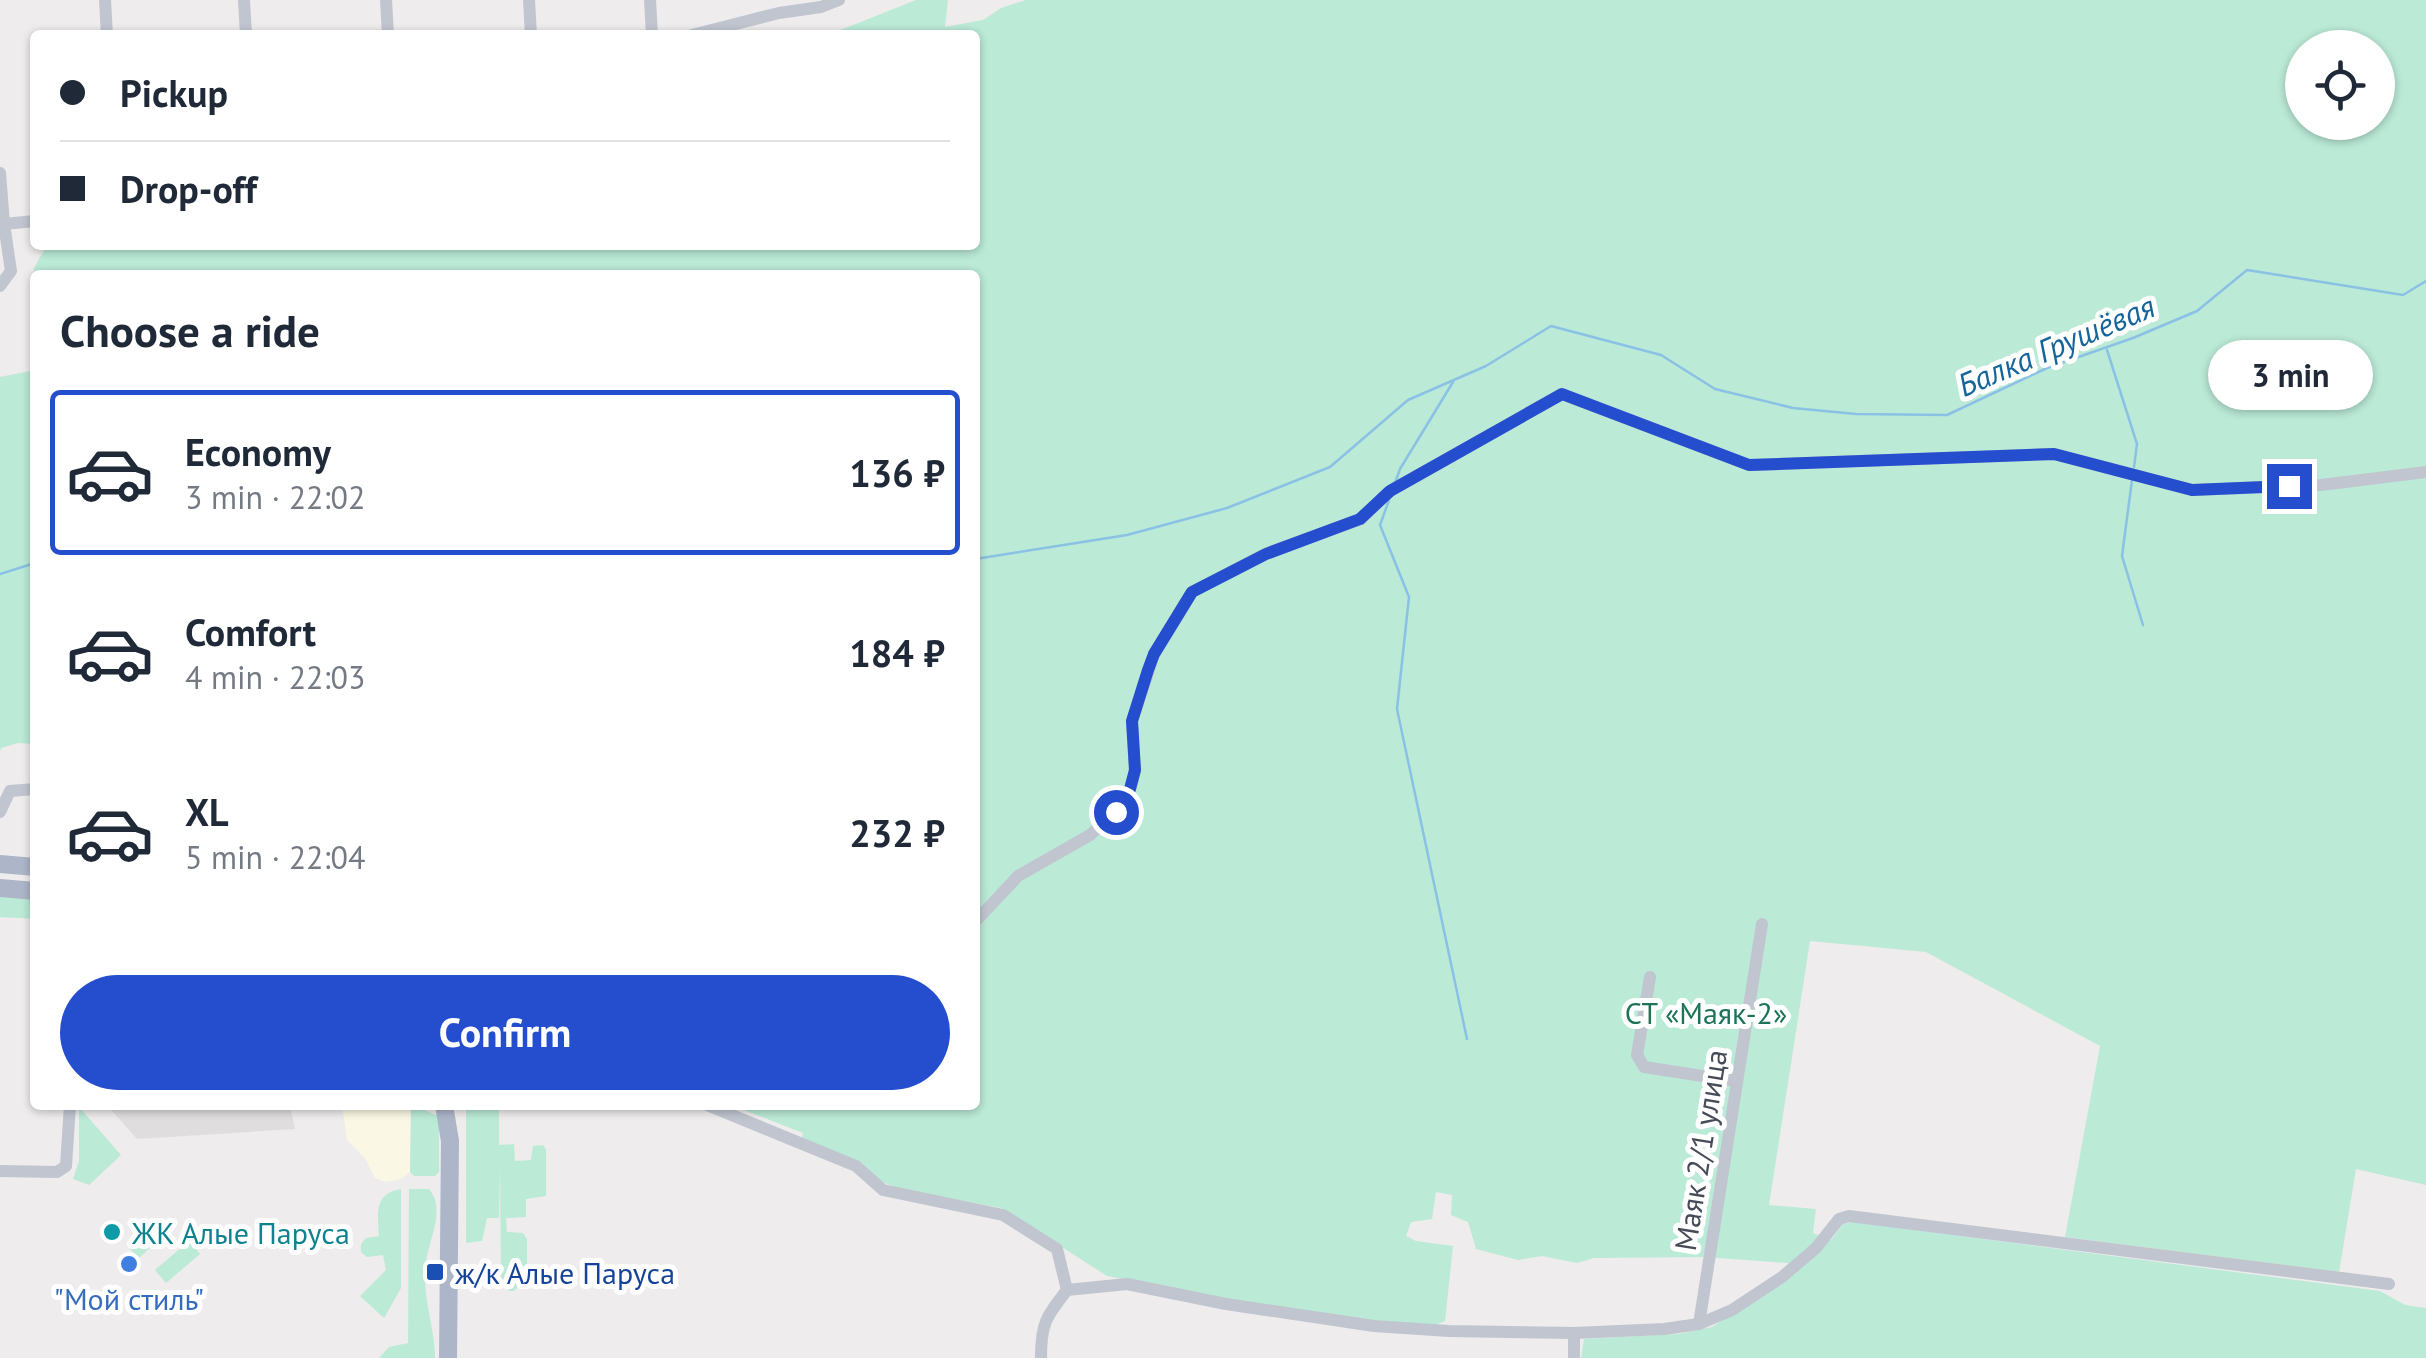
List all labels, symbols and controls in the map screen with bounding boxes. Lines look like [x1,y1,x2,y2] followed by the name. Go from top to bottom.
[2285,30,2395,140] map controls
[2285,30,2395,140] button: locate
[120,68,228,117] text: Pickup
[120,164,257,213] text: Drop-off
[1951,284,2161,405] water label: Балка Грушёвая
[60,301,320,359] text: Choose a ride
[2206,341,2372,411] callout: 3 min
[2251,354,2330,396] text: 3 min
[185,427,331,476] text: Economy
[65,428,155,518] icon: car
[849,448,945,497] text: 136 ₽
[2267,464,2312,509] route end
[185,476,365,518] text: 3 min · 22:02
[185,607,316,656] text: Comfort
[65,608,155,698] icon: car
[849,628,945,677] text: 184 ₽
[185,656,365,698] text: 4 min · 22:03
[185,787,229,836] text: XL
[65,788,155,878] icon: car
[1094,790,1139,835] route start
[849,808,945,857] text: 232 ₽
[185,836,365,878] text: 5 min · 22:04
[60,975,950,1090] button: Confirm
[1625,993,1787,1032] park label: СТ «Маяк-2»
[1665,1047,1735,1253] street label: Маяк 2/1 улица
[131,1213,350,1252] place label: ЖК Алые Паруса
[101,1221,123,1243] marker: ЖК Алые Паруса
[118,1253,140,1275] marker: "Мой стиль"
[455,1253,675,1292] place label: ж/к Алые Паруса
[424,1261,446,1283] marker: ж/к Алые Паруса
[54,1279,204,1318] place label: "Мой стиль"

